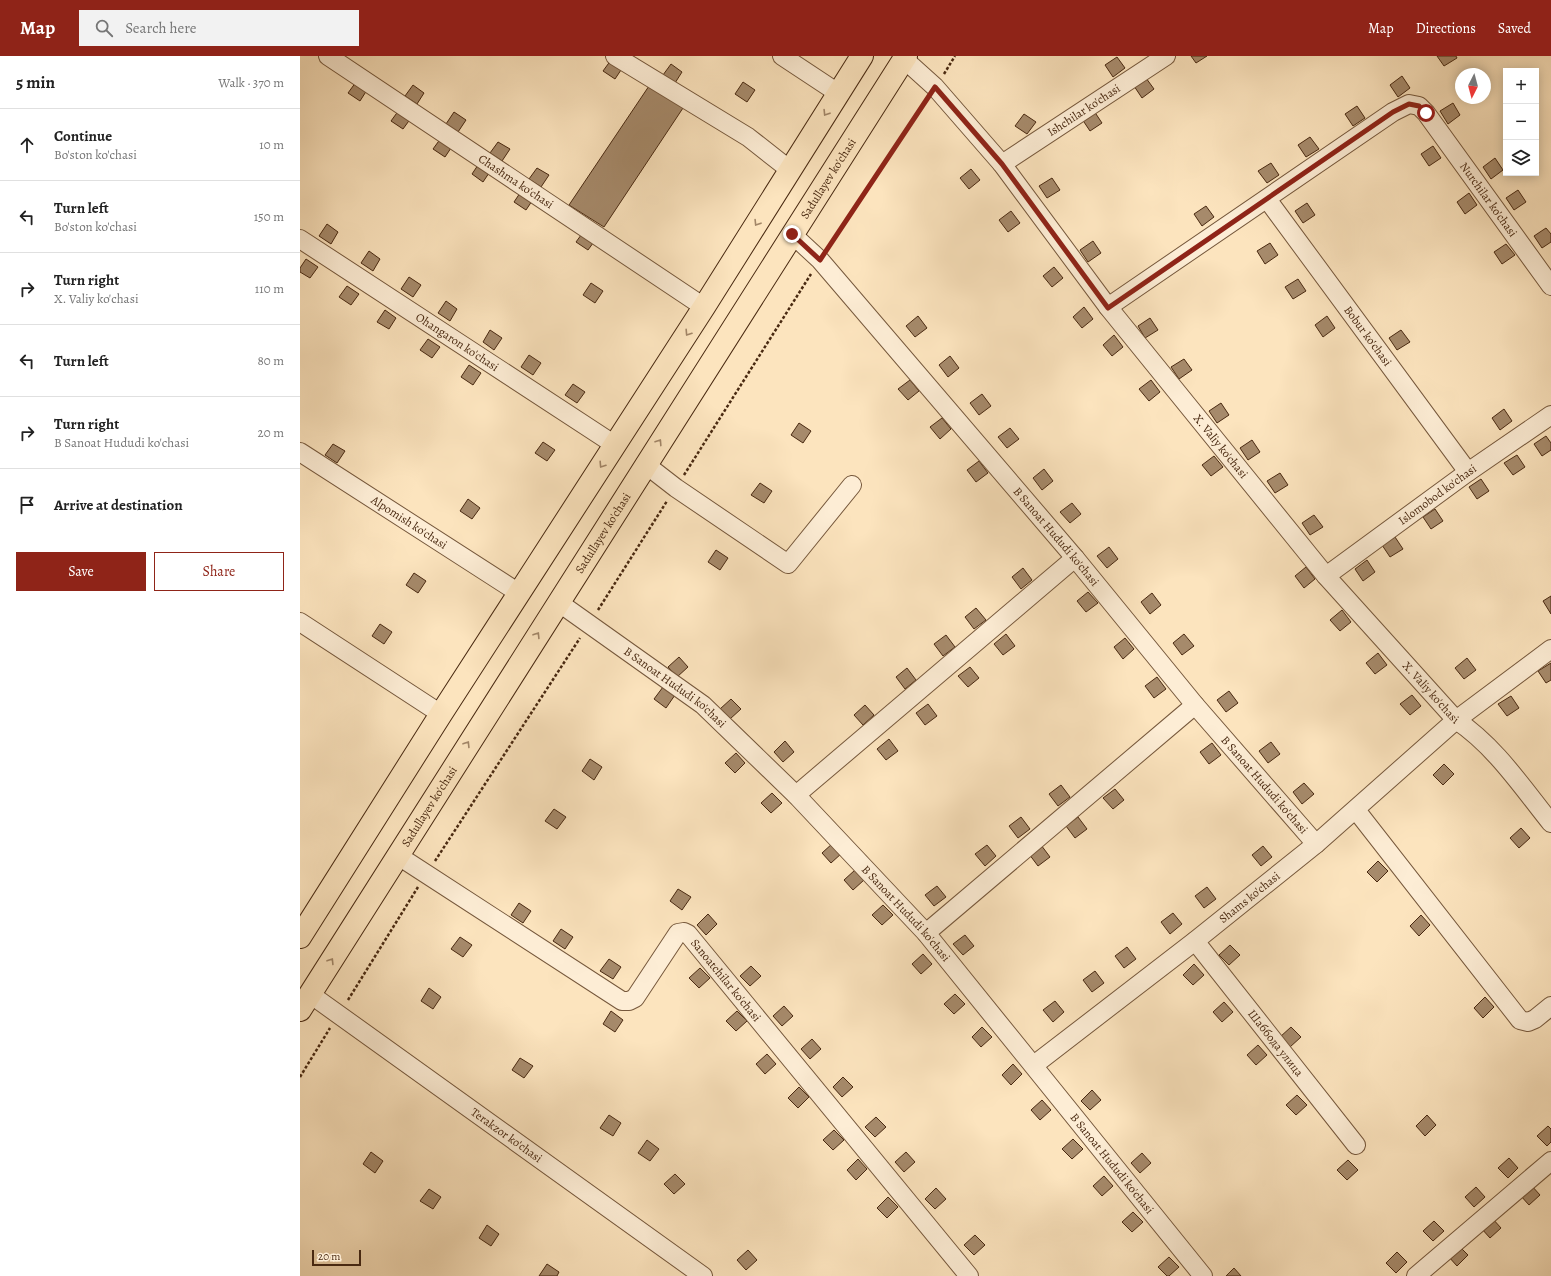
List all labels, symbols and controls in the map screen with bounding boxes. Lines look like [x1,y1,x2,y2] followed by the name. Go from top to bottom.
[79,10,359,46] search box
[20,15,55,41] text: Map
[93,17,115,39] icon: search
[125,18,197,38] text: Search here
[1368,19,1394,38] text: Map
[1416,19,1476,38] text: Directions
[1498,19,1531,38] text: Saved
[1455,68,1491,104] north arrow
[1503,68,1539,176] map controls
[1503,68,1539,104] button: +
[16,71,55,94] text: 5 min
[218,74,284,91] text: Walk · 370 m
[1044,80,1123,140] street label: Ishchilar ko'chasi
[1417,104,1435,122] route start
[1503,104,1539,140] button: −
[824,109,831,116] one-way arrow
[54,126,112,146] text: Continue
[16,134,38,156] icon: ahead
[797,135,860,222] street label: Sadullayev ko'chasi
[259,136,284,153] text: 10 m
[1503,140,1539,176] button: layers
[54,146,137,163] text: Bo'ston ko'chasi
[475,151,557,212] street label: Chashma ko'chasi
[1456,159,1521,240] street label: Nurchilar ko'chasi
[54,198,109,218] text: Turn left
[16,206,38,228] icon: left
[254,208,284,225] text: 150 m
[54,218,137,235] text: Bo'ston ko'chasi
[754,219,762,226] one-way arrow
[783,225,801,243] route end
[54,270,119,290] text: Turn right
[16,278,38,300] icon: right
[255,280,284,297] text: 110 m
[54,290,139,307] text: X. Valiy ko'chasi
[1340,303,1395,369] street label: Bobur ko'chasi
[413,309,502,375] street label: Ohangaron ko'chasi
[685,329,692,336] one-way arrow
[16,350,38,372] icon: left
[54,351,109,371] text: Turn left
[257,352,284,369] text: 80 m
[1190,411,1252,482] street label: X. Valiy ko'chasi
[54,414,119,434] text: Turn right
[16,422,38,444] icon: right
[258,424,284,441] text: 20 m
[54,434,189,451] text: B Sanoat Hududi ko'chasi
[655,439,662,446] one-way arrow
[599,461,607,468] one-way arrow
[1395,461,1480,528] street label: Islomobod ko'chasi
[1010,484,1103,589] street label: B Sanoat Hududi ko'chasi
[571,490,635,576] street label: Sadullayev ko'chasi
[367,491,450,553] street label: Alpomish ko'chasi
[16,494,38,516] icon: arrive
[54,495,183,515] text: Arrive at destination
[16,552,146,591] button: Save
[154,552,284,591] button: Share
[532,632,540,639] one-way arrow
[621,643,730,731] street label: B Sanoat Hududi ko'chasi
[1399,658,1462,728] street label: X. Valiy ko'chasi
[1217,732,1312,837] street label: B Sanoat Hududi ko'chasi
[462,741,470,748] one-way arrow
[398,763,461,850] street label: Sadullayev ko'chasi
[858,862,954,965] street label: B Sanoat Hududi ko'chasi
[1216,868,1283,927] street label: Shams ko'chasi
[687,935,765,1025] street label: Sanoatchilar ko'chasi
[326,958,333,965] one-way arrow
[1244,1006,1307,1080] street label: Шаббода улица
[468,1104,546,1166] street label: Terakzor ko'chasi
[1067,1110,1158,1217] street label: B Sanoat Hududi ko'chasi
[312,1248,361,1267] scale bar
[318,1249,340,1264] text: 20 m

